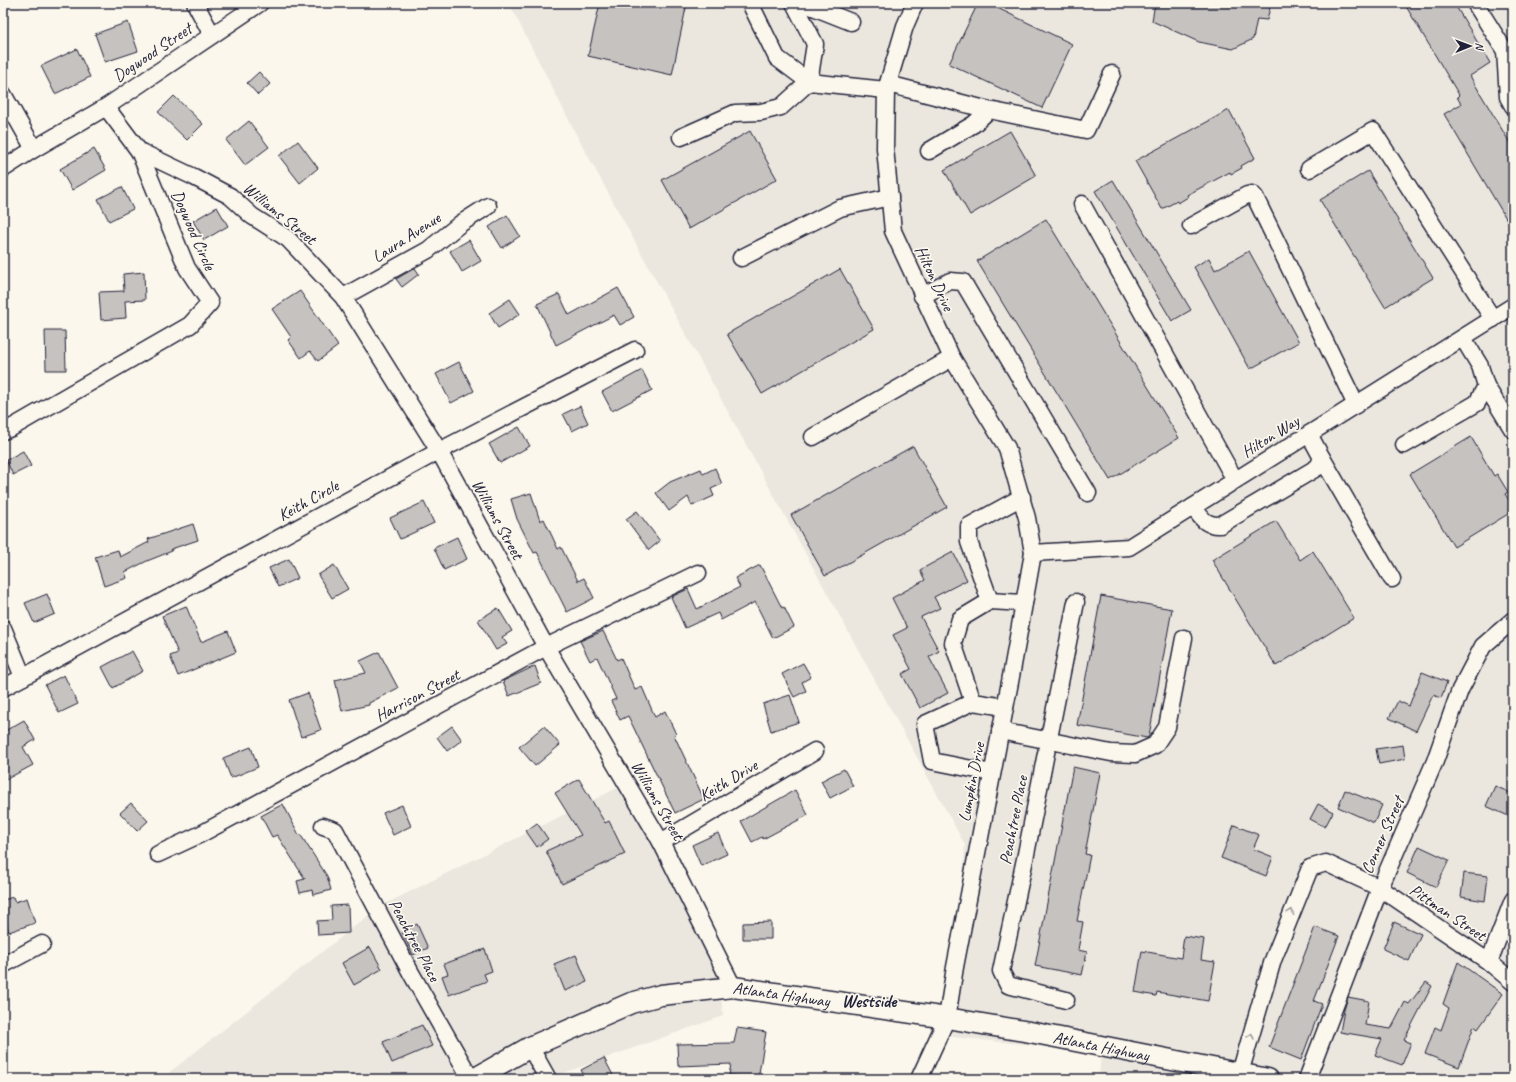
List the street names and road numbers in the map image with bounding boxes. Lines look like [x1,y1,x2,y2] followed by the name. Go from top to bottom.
[109,17,198,86] street label: Dogwood Street
[239,178,322,251] street label: Williams Street
[167,187,221,275] street label: Dogwood Circle
[368,207,446,267] street label: Laura Avenue
[910,242,959,316] street label: Hilton Drive
[1237,410,1304,462] street label: Hilton Way
[274,475,343,526] street label: Keith Circle
[467,476,529,565] street label: Williams Street
[371,663,465,726] street label: Harrison Street
[954,739,990,823] street label: Lumpkin Drive
[695,754,762,806] street label: Keith Drive
[626,757,690,846] street label: Williams Street
[995,772,1033,866] street label: Peachtree Place
[1356,791,1410,877] street label: Conner Street
[1406,879,1492,947] street label: Pittman Street
[384,896,446,986] street label: Peachtree Place
[732,977,832,1012] street label: Atlanta Highway
[1051,1027,1152,1066] street label: Atlanta Highway

